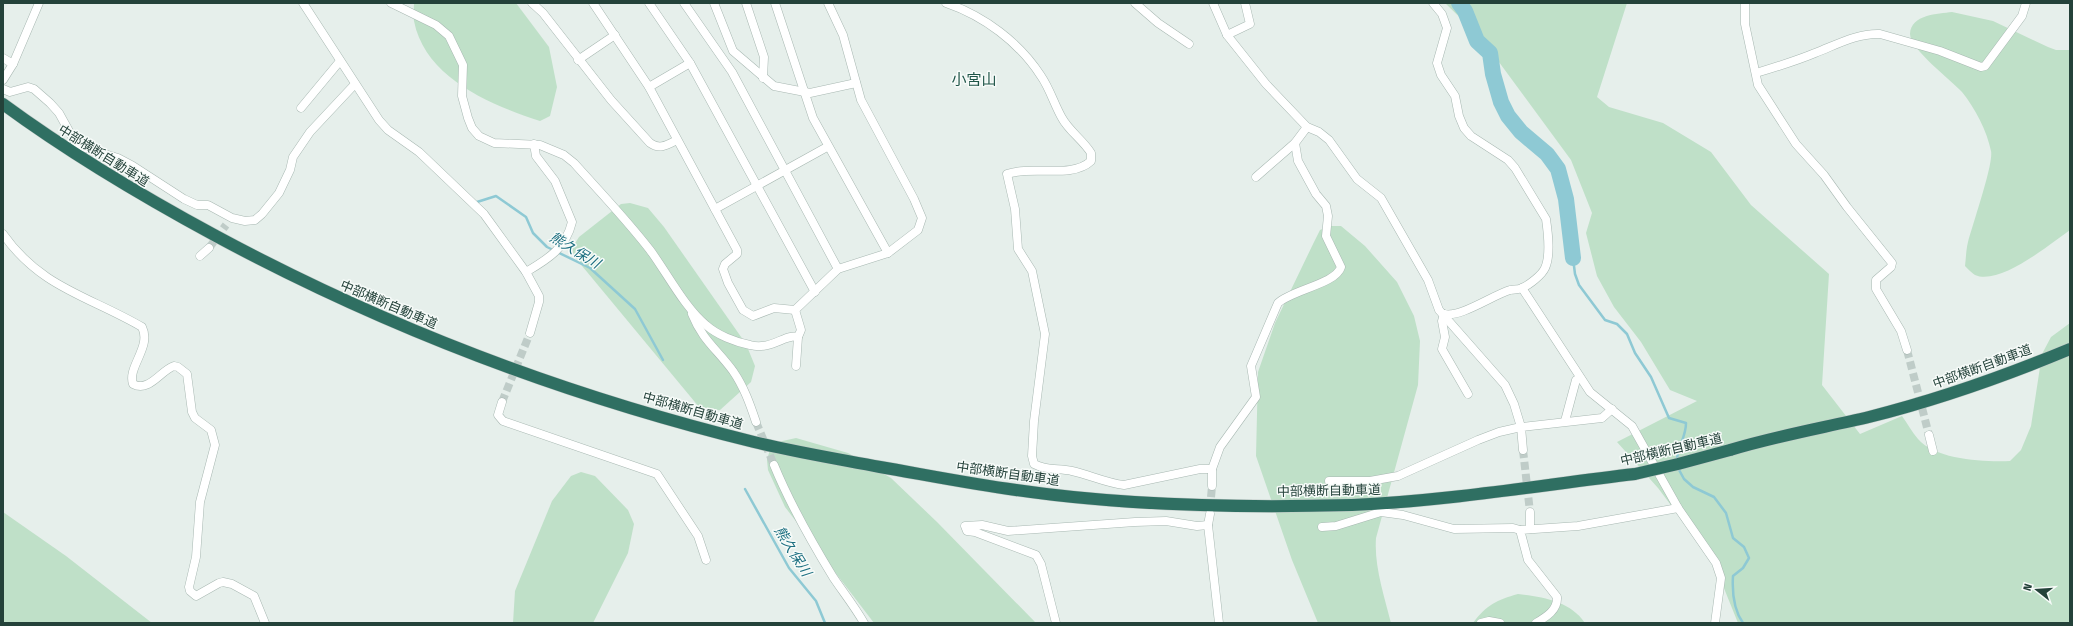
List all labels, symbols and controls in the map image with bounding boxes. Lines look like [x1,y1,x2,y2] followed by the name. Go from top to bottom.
[951,71,997,89] district label: 小宮山
[56,122,152,189] street label: 中部横断自動車道
[546,229,605,273] water label: 熊久保川
[338,277,440,332] street label: 中部横断自動車道
[1931,342,2034,391] street label: 中部横断自動車道
[641,389,745,432] street label: 中部横断自動車道
[1619,430,1723,468] street label: 中部横断自動車道
[955,459,1060,488] street label: 中部横断自動車道
[1277,482,1381,499] street label: 中部横断自動車道
[771,523,816,581] water label: 熊久保川
[2017,570,2057,610] north arrow
[2021,582,2035,592] text: N

